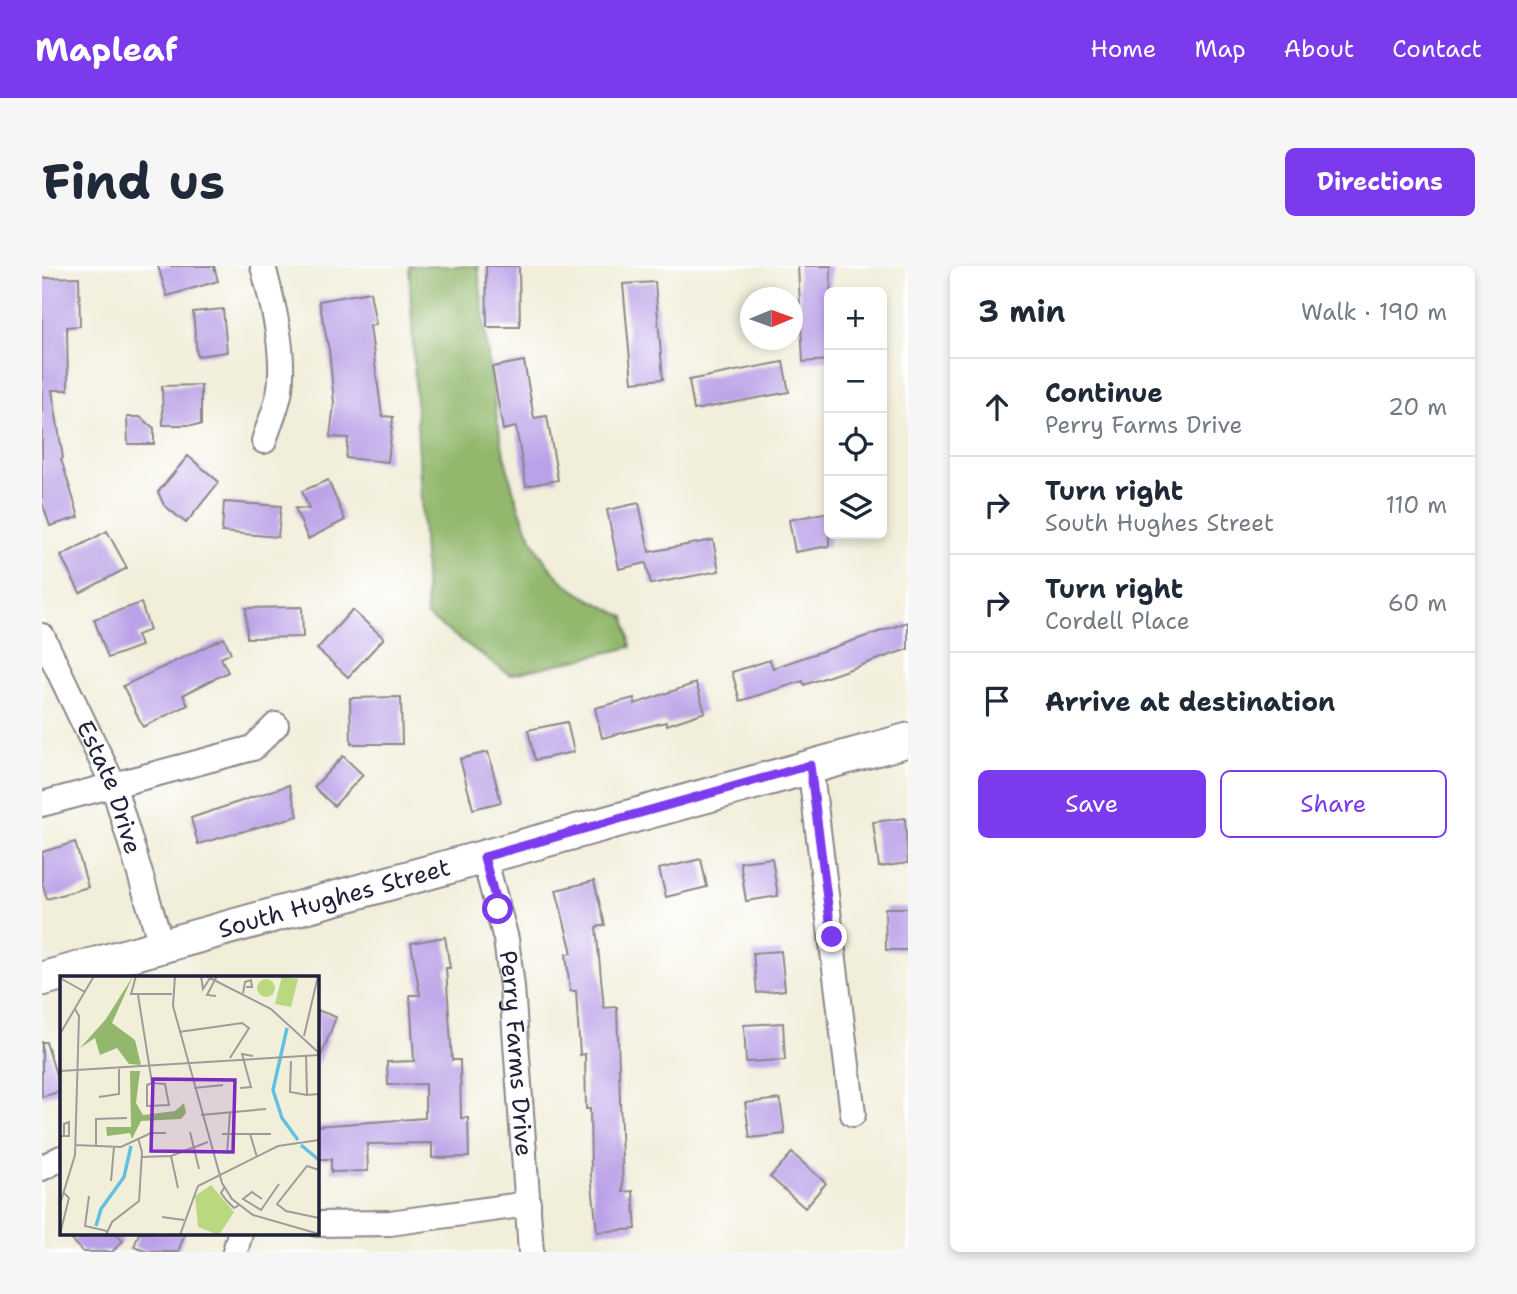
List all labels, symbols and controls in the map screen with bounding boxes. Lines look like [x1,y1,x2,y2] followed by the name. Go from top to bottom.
[35,27,178,72] text: Mapleaf
[1090,33,1156,65] text: Home
[1194,33,1246,65] text: Map
[1284,33,1354,65] text: About
[1392,33,1482,65] text: Contact
[1285,148,1475,216] button: Directions
[42,149,225,215] text: Find us
[740,287,803,350] north arrow
[824,287,887,539] map controls
[824,287,887,350] button: +
[978,291,1065,332] text: 3 min
[1301,297,1447,327] text: Walk · 190 m
[824,350,887,413] button: −
[1045,375,1163,410] text: Continue
[978,388,1016,426] icon: ahead
[1388,392,1447,422] text: 20 m
[1045,410,1243,440] text: Perry Farms Drive
[824,413,887,476] button: locate
[1045,473,1183,508] text: Turn right
[824,476,887,539] button: layers
[978,486,1016,524] icon: right
[1385,490,1447,520] text: 110 m
[1045,508,1274,538] text: South Hughes Street
[1045,571,1183,606] text: Turn right
[978,584,1016,622] icon: right
[1388,588,1447,618] text: 60 m
[1045,606,1190,636] text: Cordell Place
[978,682,1016,720] icon: arrive
[1045,684,1335,719] text: Arrive at destination
[69,715,149,858] street label: Estate Drive
[978,770,1206,838] button: Save
[1220,770,1447,838] button: Share
[215,851,454,946] street label: South Hughes Street
[482,893,513,924] route start
[816,921,847,952] route end
[492,949,540,1158] street label: Perry Farms Drive
[60,976,318,1234] inset map

